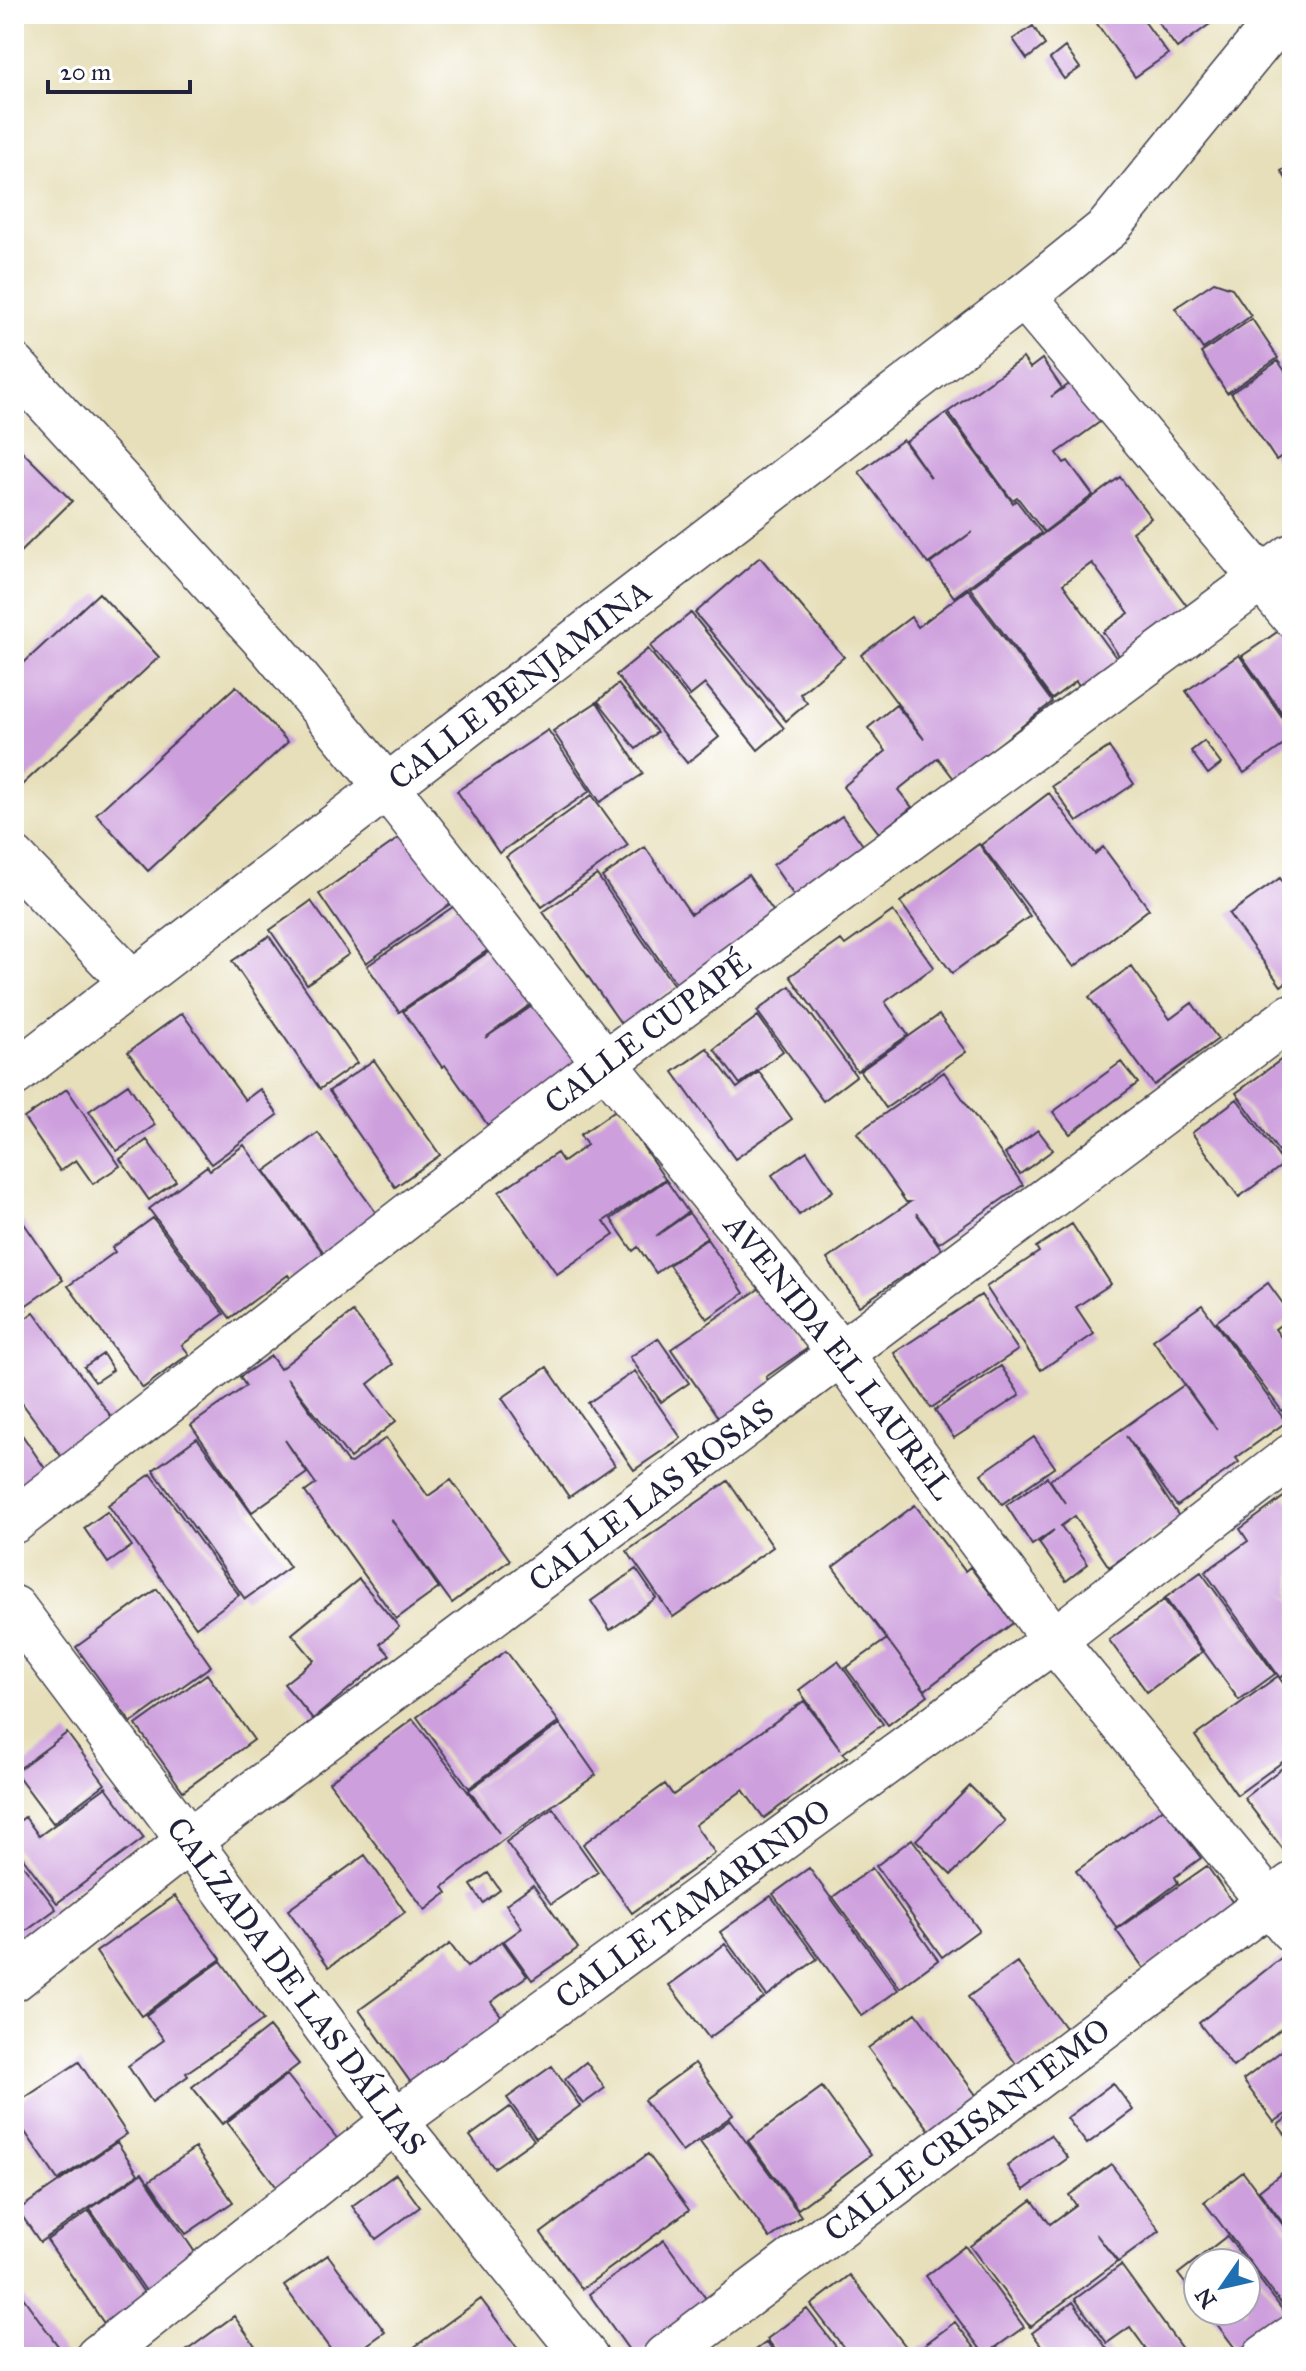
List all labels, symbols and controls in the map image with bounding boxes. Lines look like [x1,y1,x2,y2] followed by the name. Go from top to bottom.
[48,44,190,94] scale bar
[60,57,111,87] text: 20 m
[381,571,659,798] street label: CALLE BENJAMINA
[537,942,759,1123] street label: CALLE CUPAPÉ
[714,1205,962,1508] street label: AVENIDA EL LAUREL
[521,1391,782,1600] street label: CALLE LAS ROSAS
[548,1791,838,2017] street label: CALLE TAMARINDO
[158,1810,434,2164] street label: CALZADA DE LAS DÁLIAS
[817,2010,1118,2250] street label: CALLE CRISANTEMO
[1182,2247,1262,2327] north arrow
[1189,2282,1222,2313] text: N

